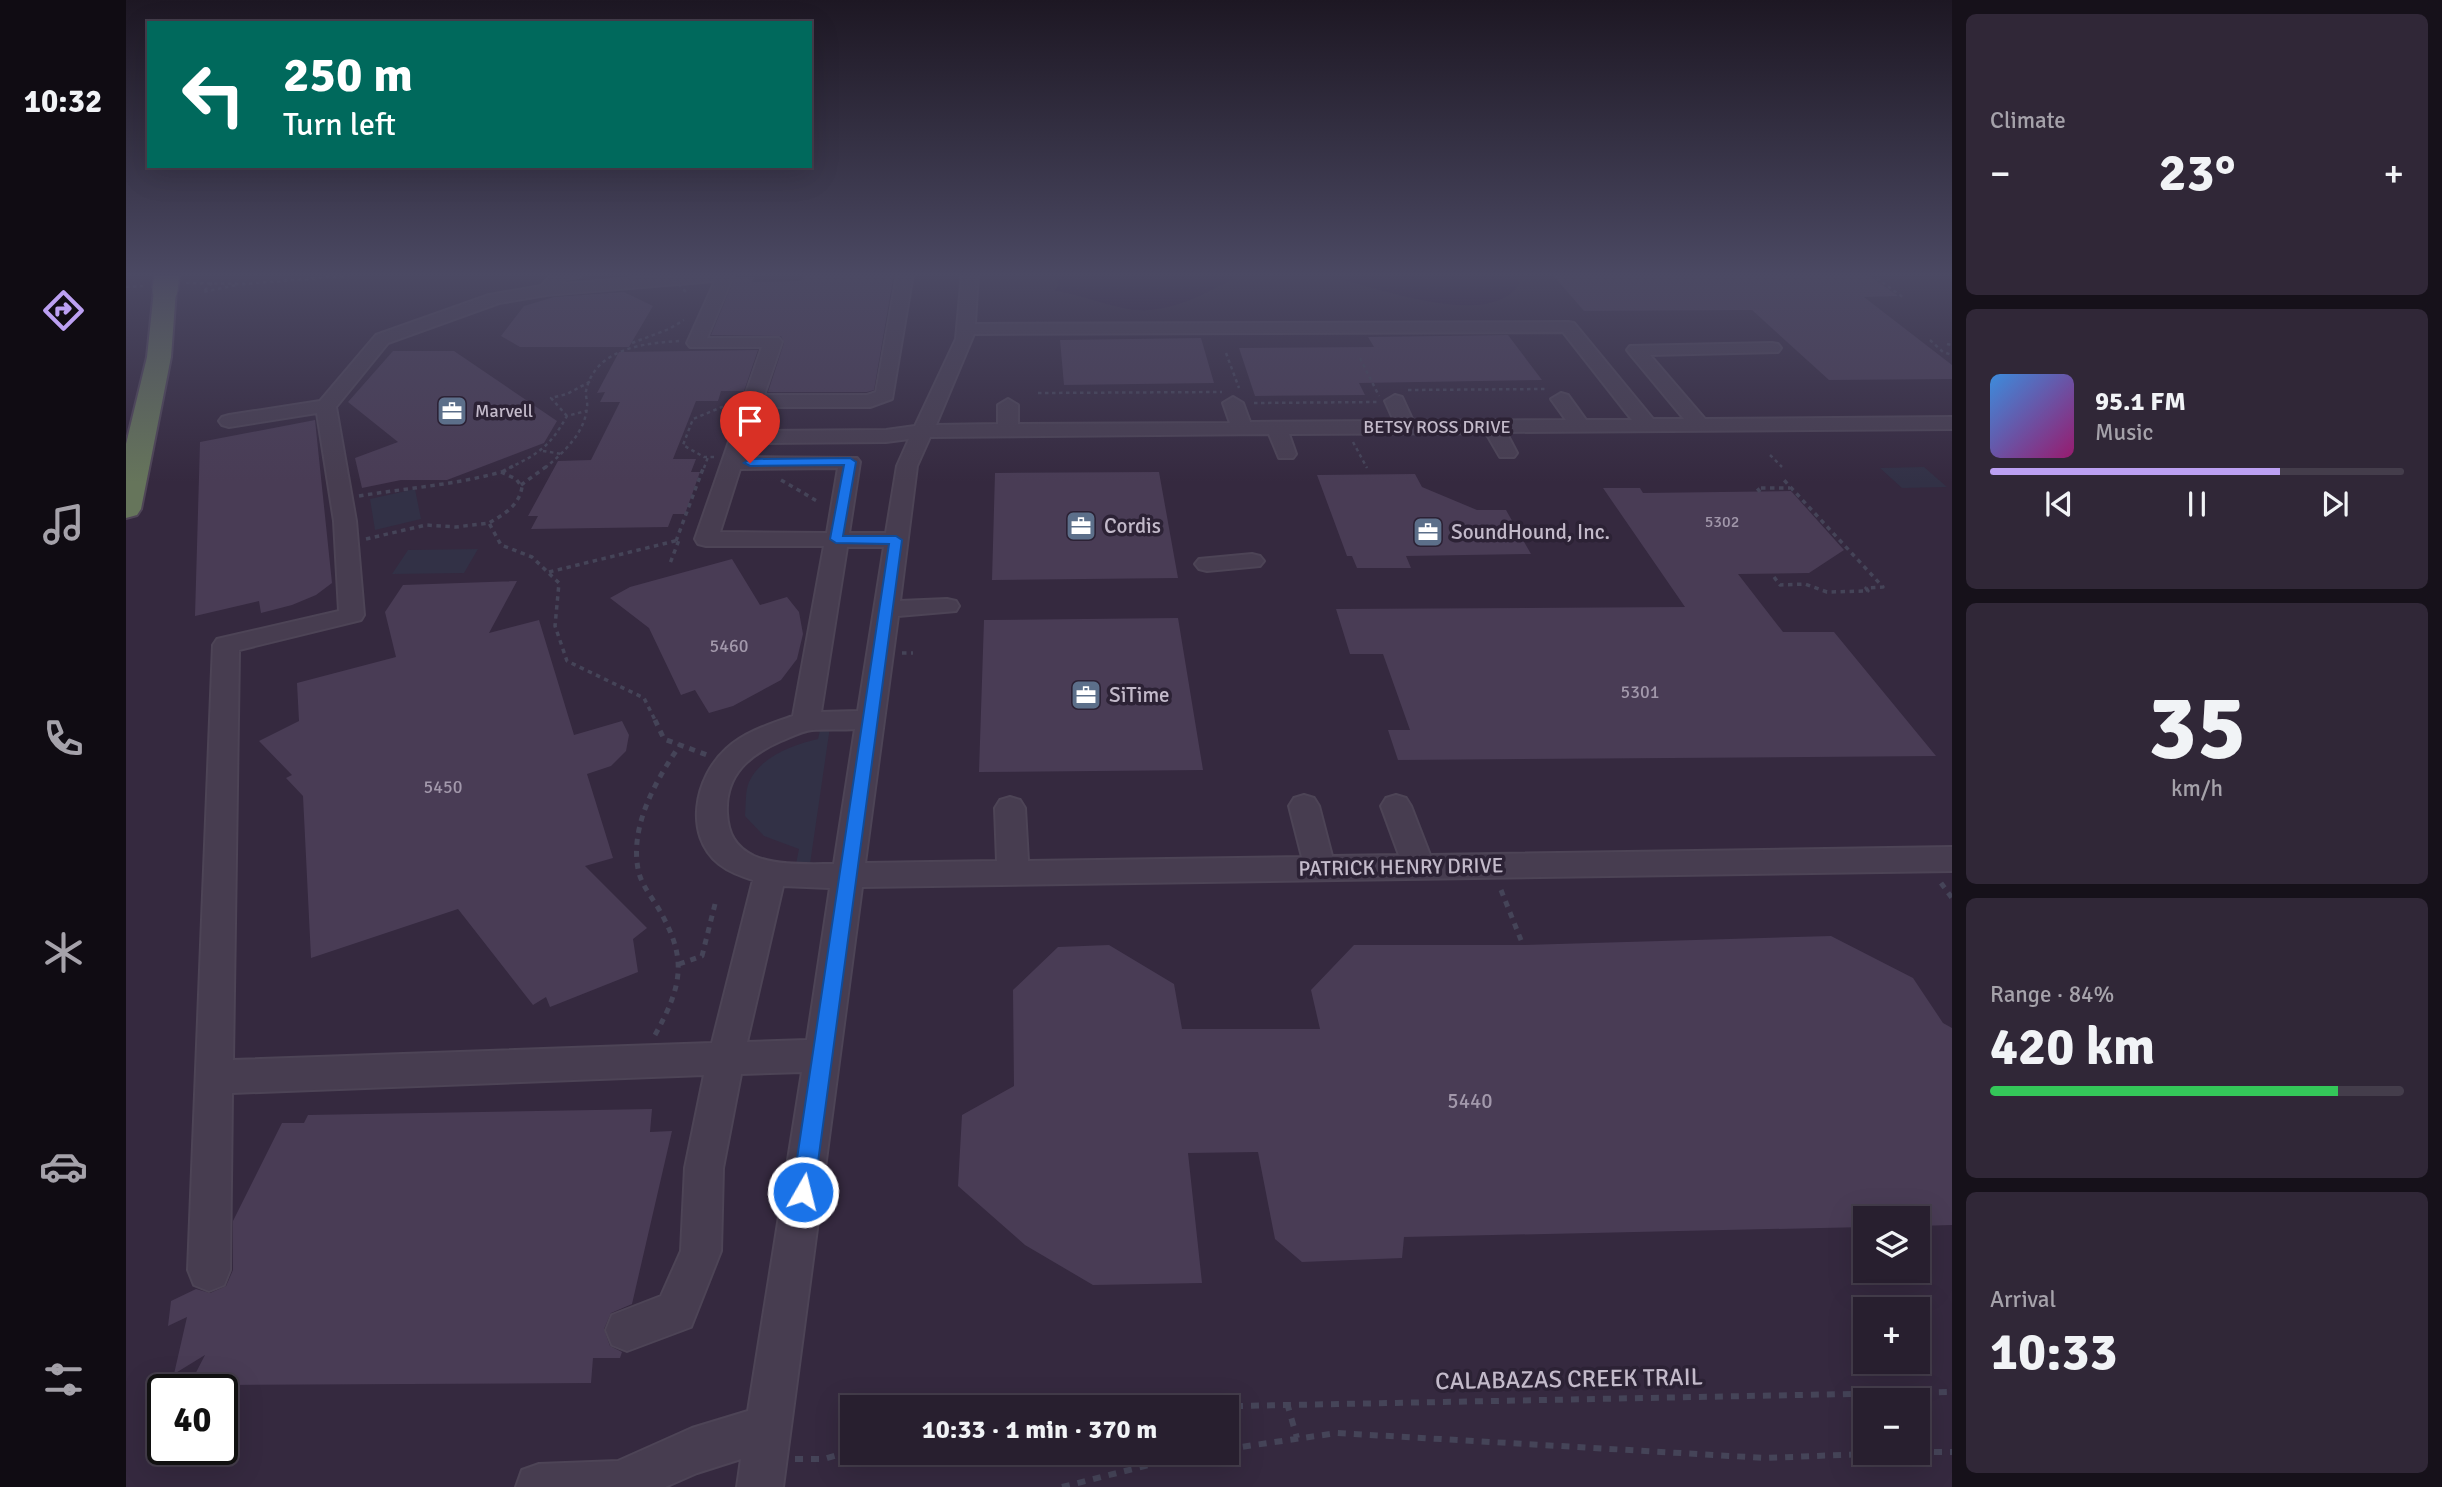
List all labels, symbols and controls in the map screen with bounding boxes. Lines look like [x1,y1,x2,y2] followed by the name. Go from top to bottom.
[283,45,413,105] text: 250 m
[168,49,259,140] icon: left
[24,82,102,121] text: 10:32
[283,105,396,144] text: Turn left
[1990,106,2066,135] text: Climate
[2159,141,2235,205] text: 23°
[1990,150,2011,197] text: −
[2383,150,2404,197] text: +
[39,286,88,335] icon: directions
[2095,386,2186,418] text: 95.1 FM
[720,391,780,463] pin
[435,394,469,428] office icon: Marvell
[475,400,533,422] place label: Marvell
[731,402,769,440] icon: arrive
[1363,416,1511,438] street label: BETSY ROSS DRIVE
[2095,418,2153,447] text: Music
[2040,485,2078,523] icon: previous
[2178,485,2216,523] icon: pause
[2316,485,2354,523] icon: next
[39,500,88,549] icon: music
[1064,509,1098,543] office icon: Cordis
[1705,512,1739,532] house number: 5302
[1104,513,1161,539] place label: Cordis
[1411,515,1445,549] office icon: SoundHound, Inc.
[1451,519,1610,545] place label: SoundHound, Inc.
[710,635,748,657] house number: 5460
[2148,672,2246,785] text: 35
[1069,678,1103,712] office icon: SiTime
[1621,681,1659,703] house number: 5301
[1109,682,1170,708] place label: SiTime
[39,714,88,763] icon: phone
[2171,774,2223,803] text: km/h
[424,776,462,798] house number: 5450
[1298,852,1504,882] street label: PATRICK HENRY DRIVE
[39,928,88,977] icon: climate
[1990,980,2114,1009] text: Range · 84%
[1990,1015,2155,1079] text: 420 km
[1447,1088,1493,1114] house number: 5440
[39,1142,88,1191] icon: car
[766,1155,840,1229] position arrow
[1853,1206,1930,1465] map controls
[1853,1206,1930,1283] button: layers
[1990,1285,2056,1314] text: Arrival
[1853,1297,1930,1374] button: +
[1990,1320,2118,1384] text: 10:33
[39,1355,88,1404] icon: filters
[1435,1362,1703,1396] street label: CALABAZAS CREEK TRAIL
[147,1374,238,1465] speed limit sign: 40
[1853,1388,1930,1465] button: −
[922,1414,1157,1446] text: 10:33 · 1 min · 370 m

